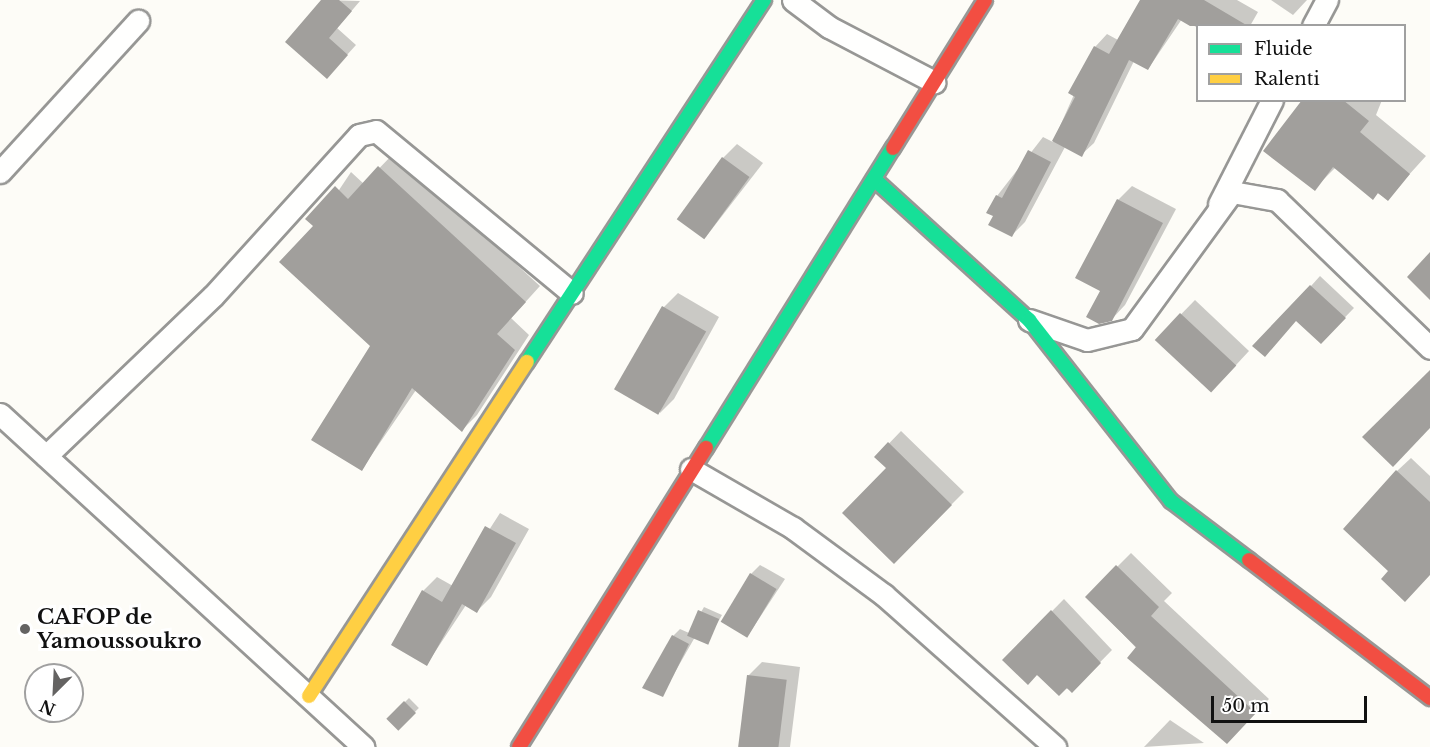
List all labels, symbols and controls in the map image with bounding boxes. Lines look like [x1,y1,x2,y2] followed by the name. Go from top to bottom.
[1196,24,1406,102] legend
[1254,38,1313,60] text: Fluide
[1254,68,1320,90] text: Ralenti
[37,604,202,654] place label: CAFOP de Yamoussoukro
[18,622,32,636] marker: CAFOP de Yamoussoukro
[24,663,84,723] north arrow
[1214,684,1370,722] scale bar
[37,695,58,720] text: N
[1222,695,1270,717] text: 50 m

